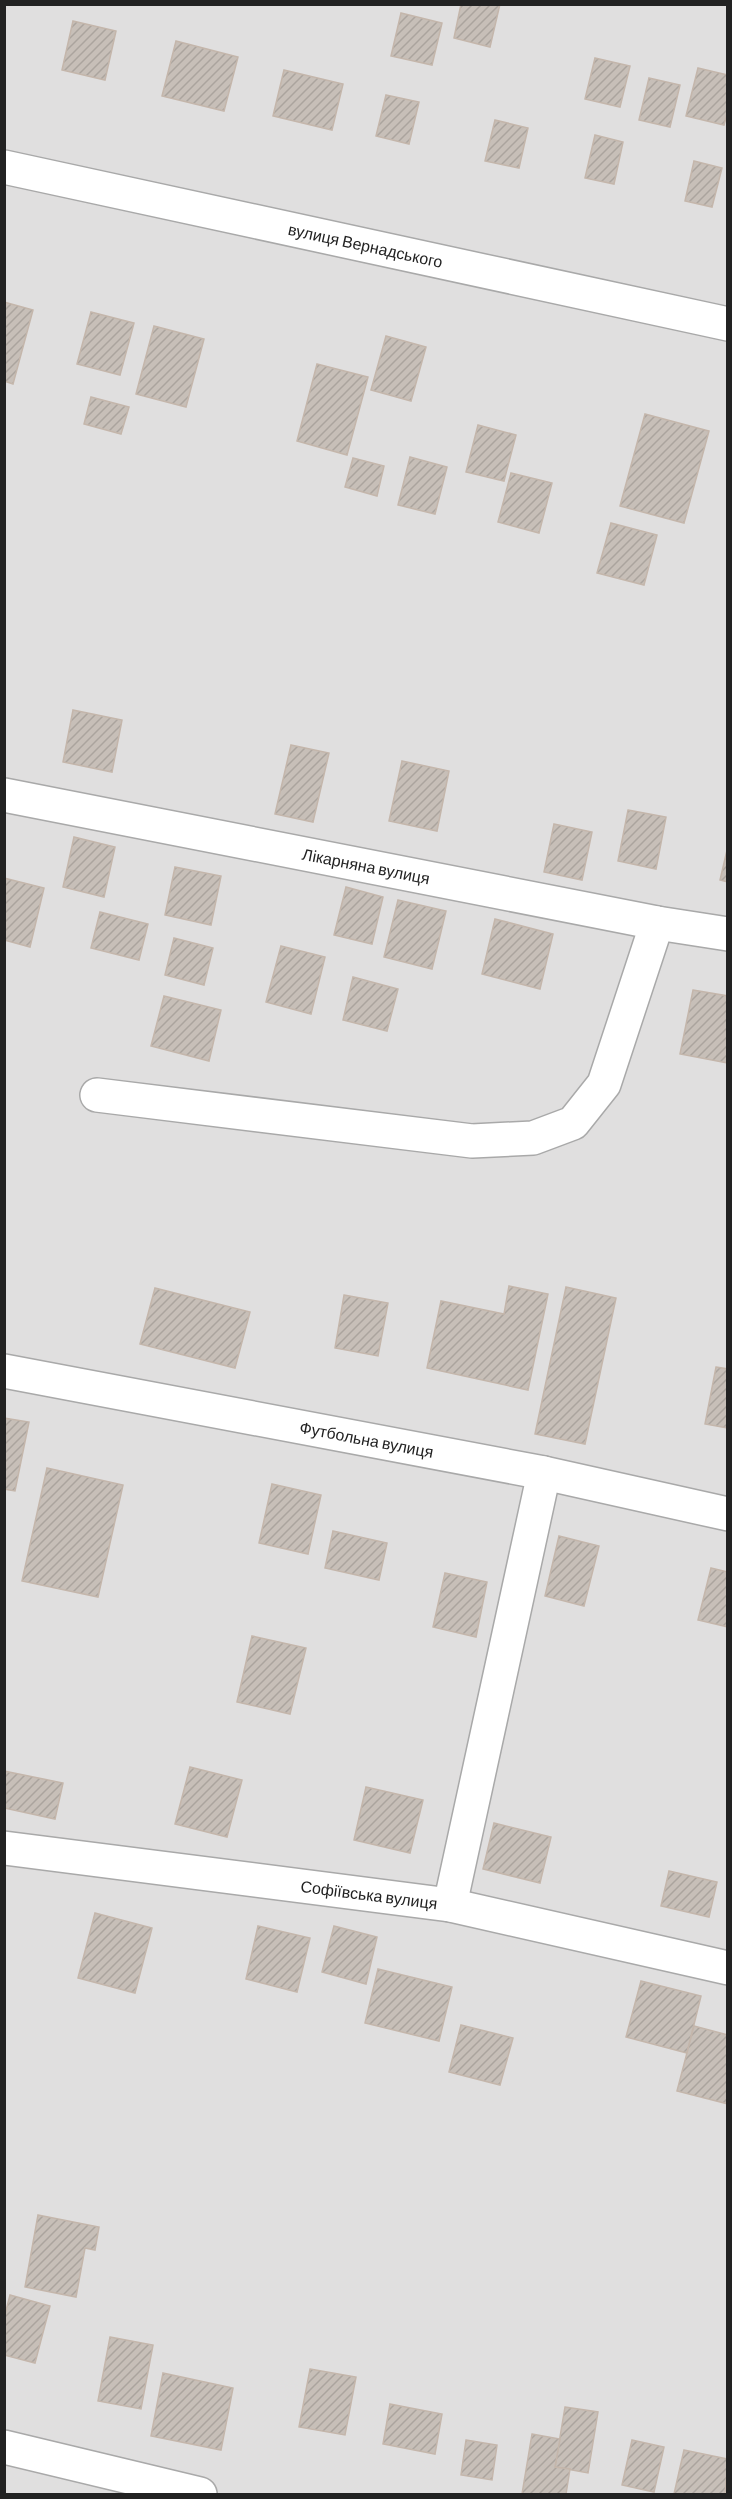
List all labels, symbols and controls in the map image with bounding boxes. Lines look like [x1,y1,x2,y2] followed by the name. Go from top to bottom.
[287,219,445,271] street label: вулиця Вернадського
[301,844,432,887] street label: Лікарняна вулиця
[298,1417,435,1461] street label: Футбольна вулиця
[300,1876,439,1912] street label: Софіївська вулиця

